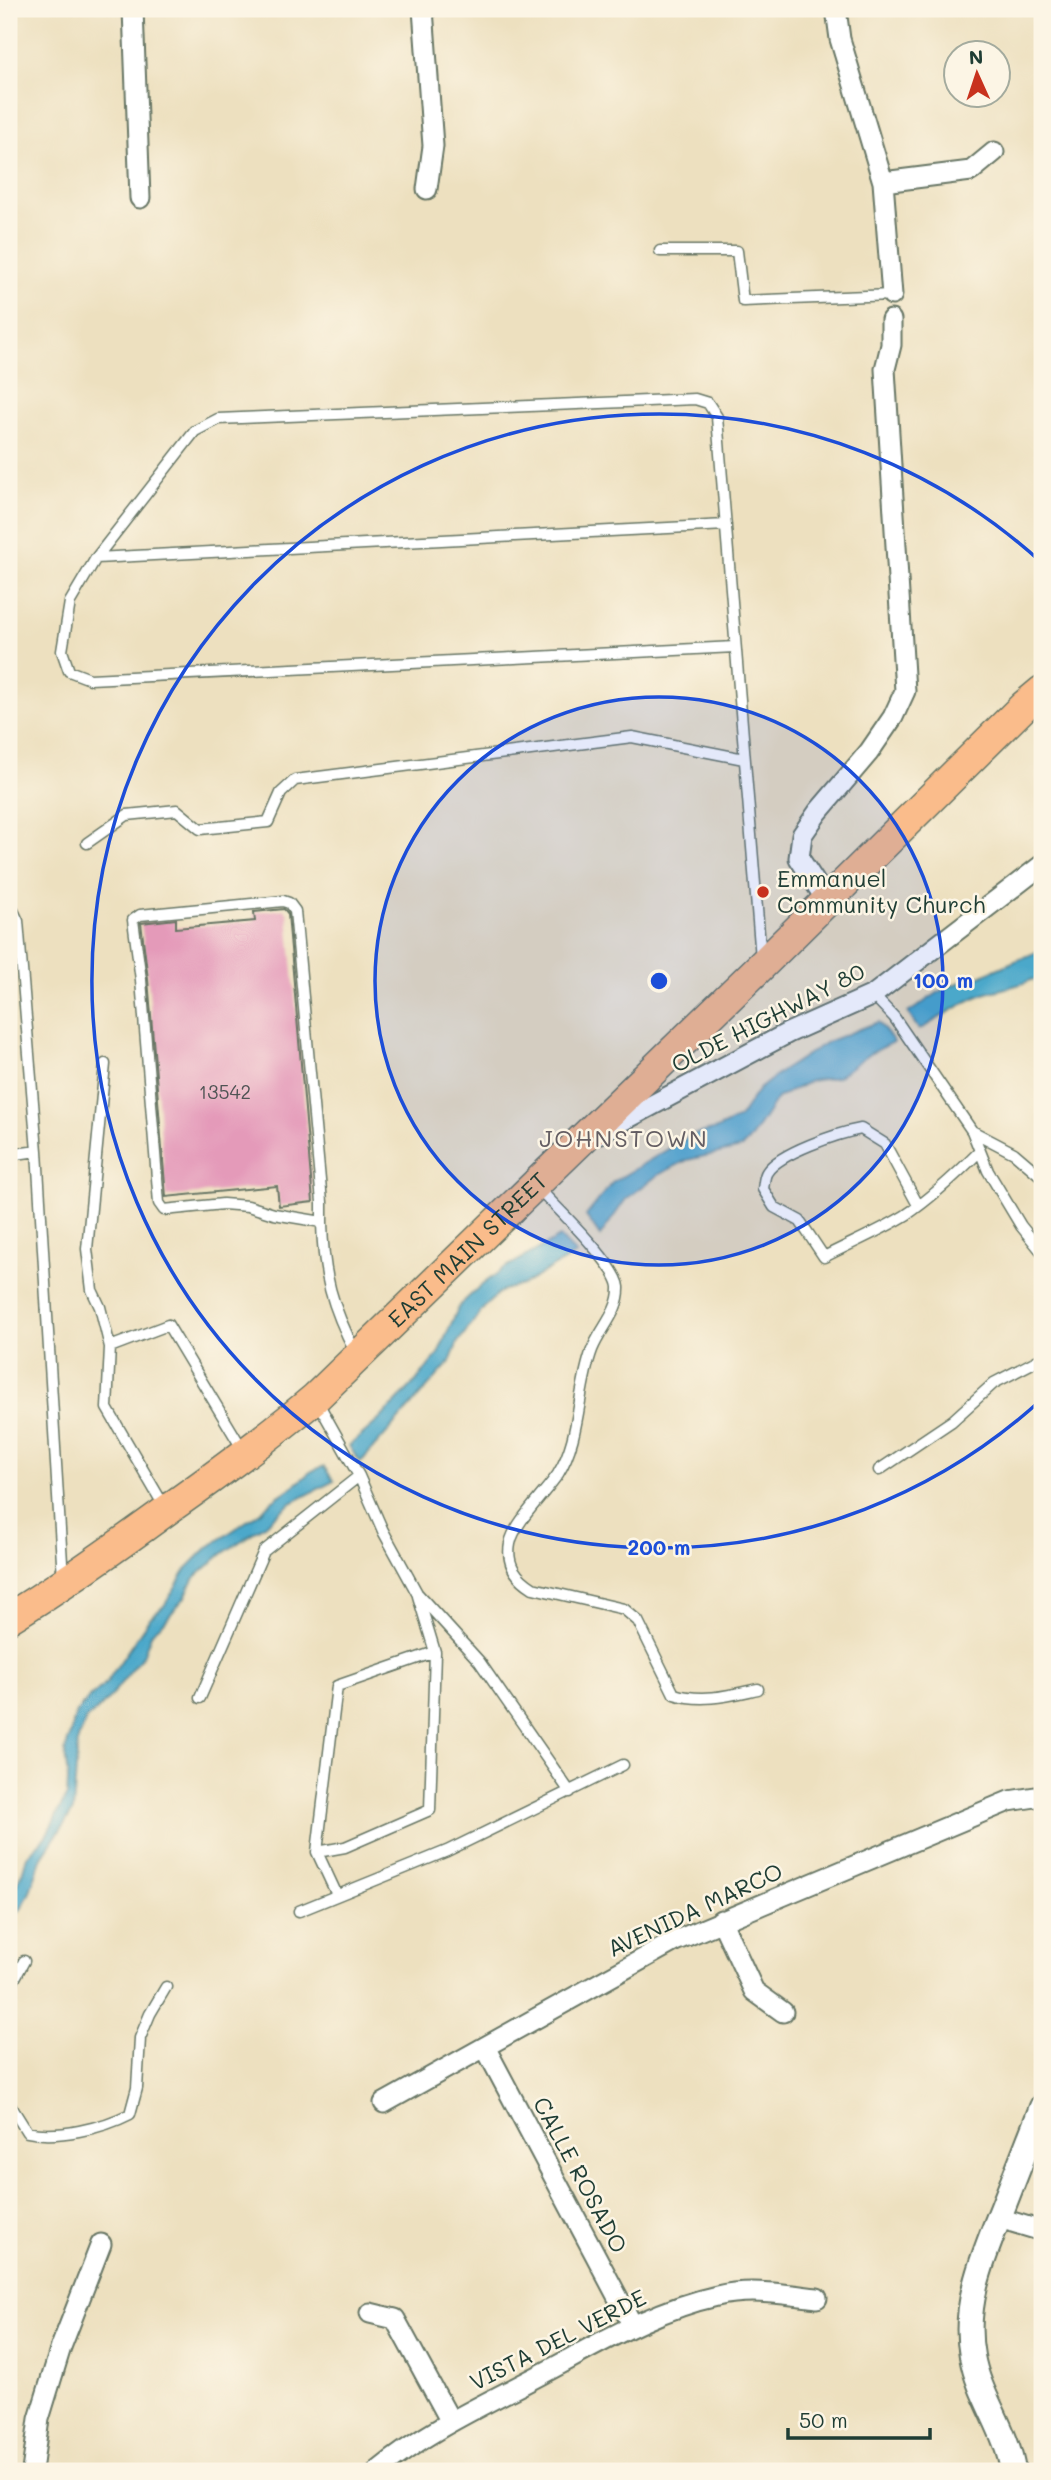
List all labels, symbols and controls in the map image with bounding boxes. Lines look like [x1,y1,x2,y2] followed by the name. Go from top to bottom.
[942,38,1012,108] north arrow
[968,44,984,69] text: N
[777,863,986,919] place label: Emmanuel Community Church
[755,884,771,900] marker: Emmanuel Community Church
[666,955,869,1079] street label: OLDE HIGHWAY 80
[913,966,973,993] text: 100 m
[647,969,671,993] centre of rings
[199,1079,251,1104] house number: 13542
[539,1122,709,1153] district label: JOHNSTOWN
[381,1165,553,1333] street label: EAST MAIN STREET
[628,1533,690,1560] text: 200 m
[602,1855,787,1963] street label: AVENIDA MARCO
[527,2091,635,2258] street label: CALLE ROSADO
[464,2282,651,2397] street label: VISTA DEL VERDE
[788,2396,930,2440] scale bar
[799,2406,848,2433] text: 50 m

